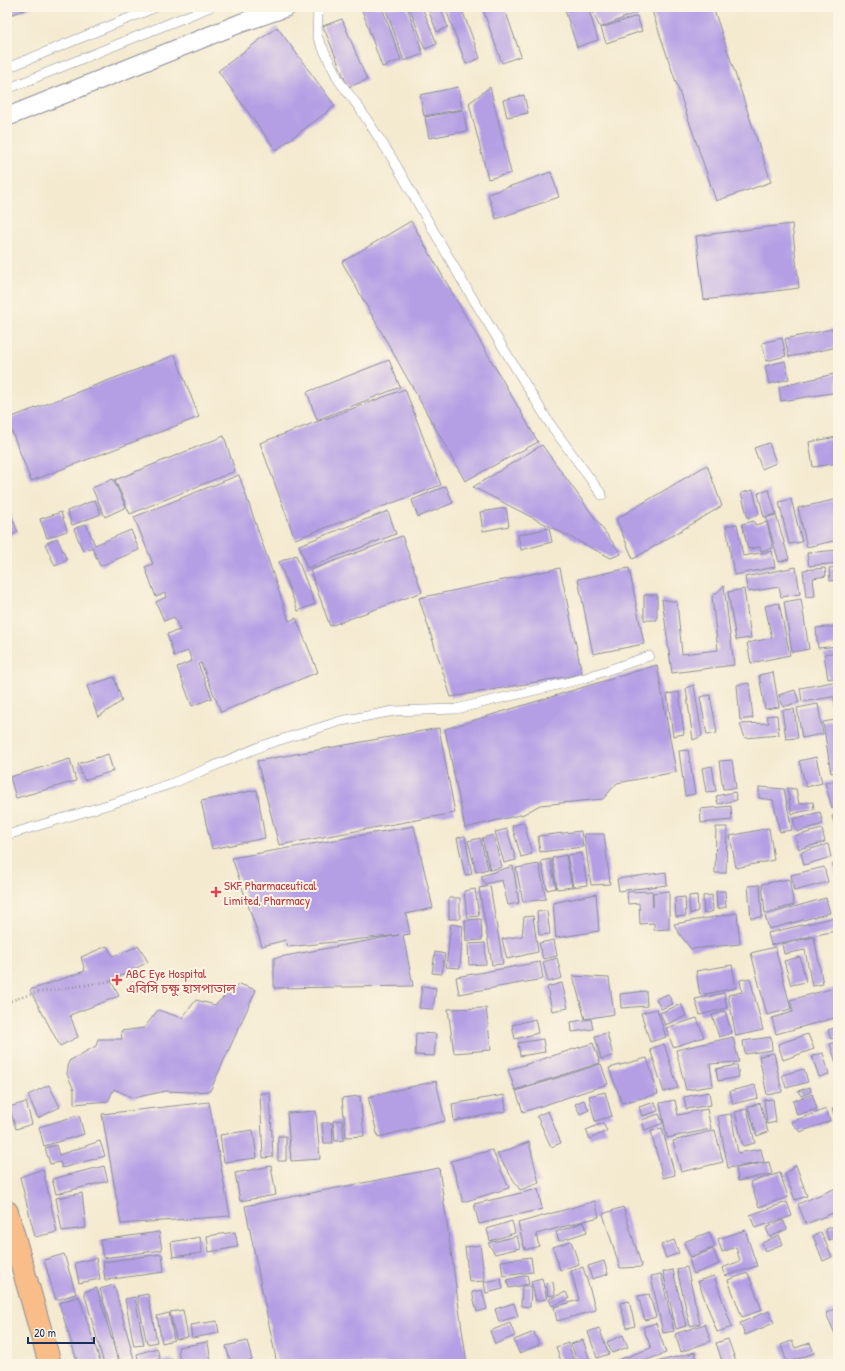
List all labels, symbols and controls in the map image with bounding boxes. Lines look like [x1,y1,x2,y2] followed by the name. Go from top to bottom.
[224,876,317,909] place label: SKF Pharmaceutical Limited, Pharmacy
[211,887,221,897] marker: SKF Pharmaceutical Limited, Pharmacy
[126,964,236,997] place label: ABC Eye Hospital এবিসি চক্ষু হাসপাতাল
[111,974,123,986] marker: ABC Eye Hospital এবিসি চক্ষু হাসপাতাল
[28,1319,94,1345] scale bar
[34,1324,56,1341] text: 20 m

